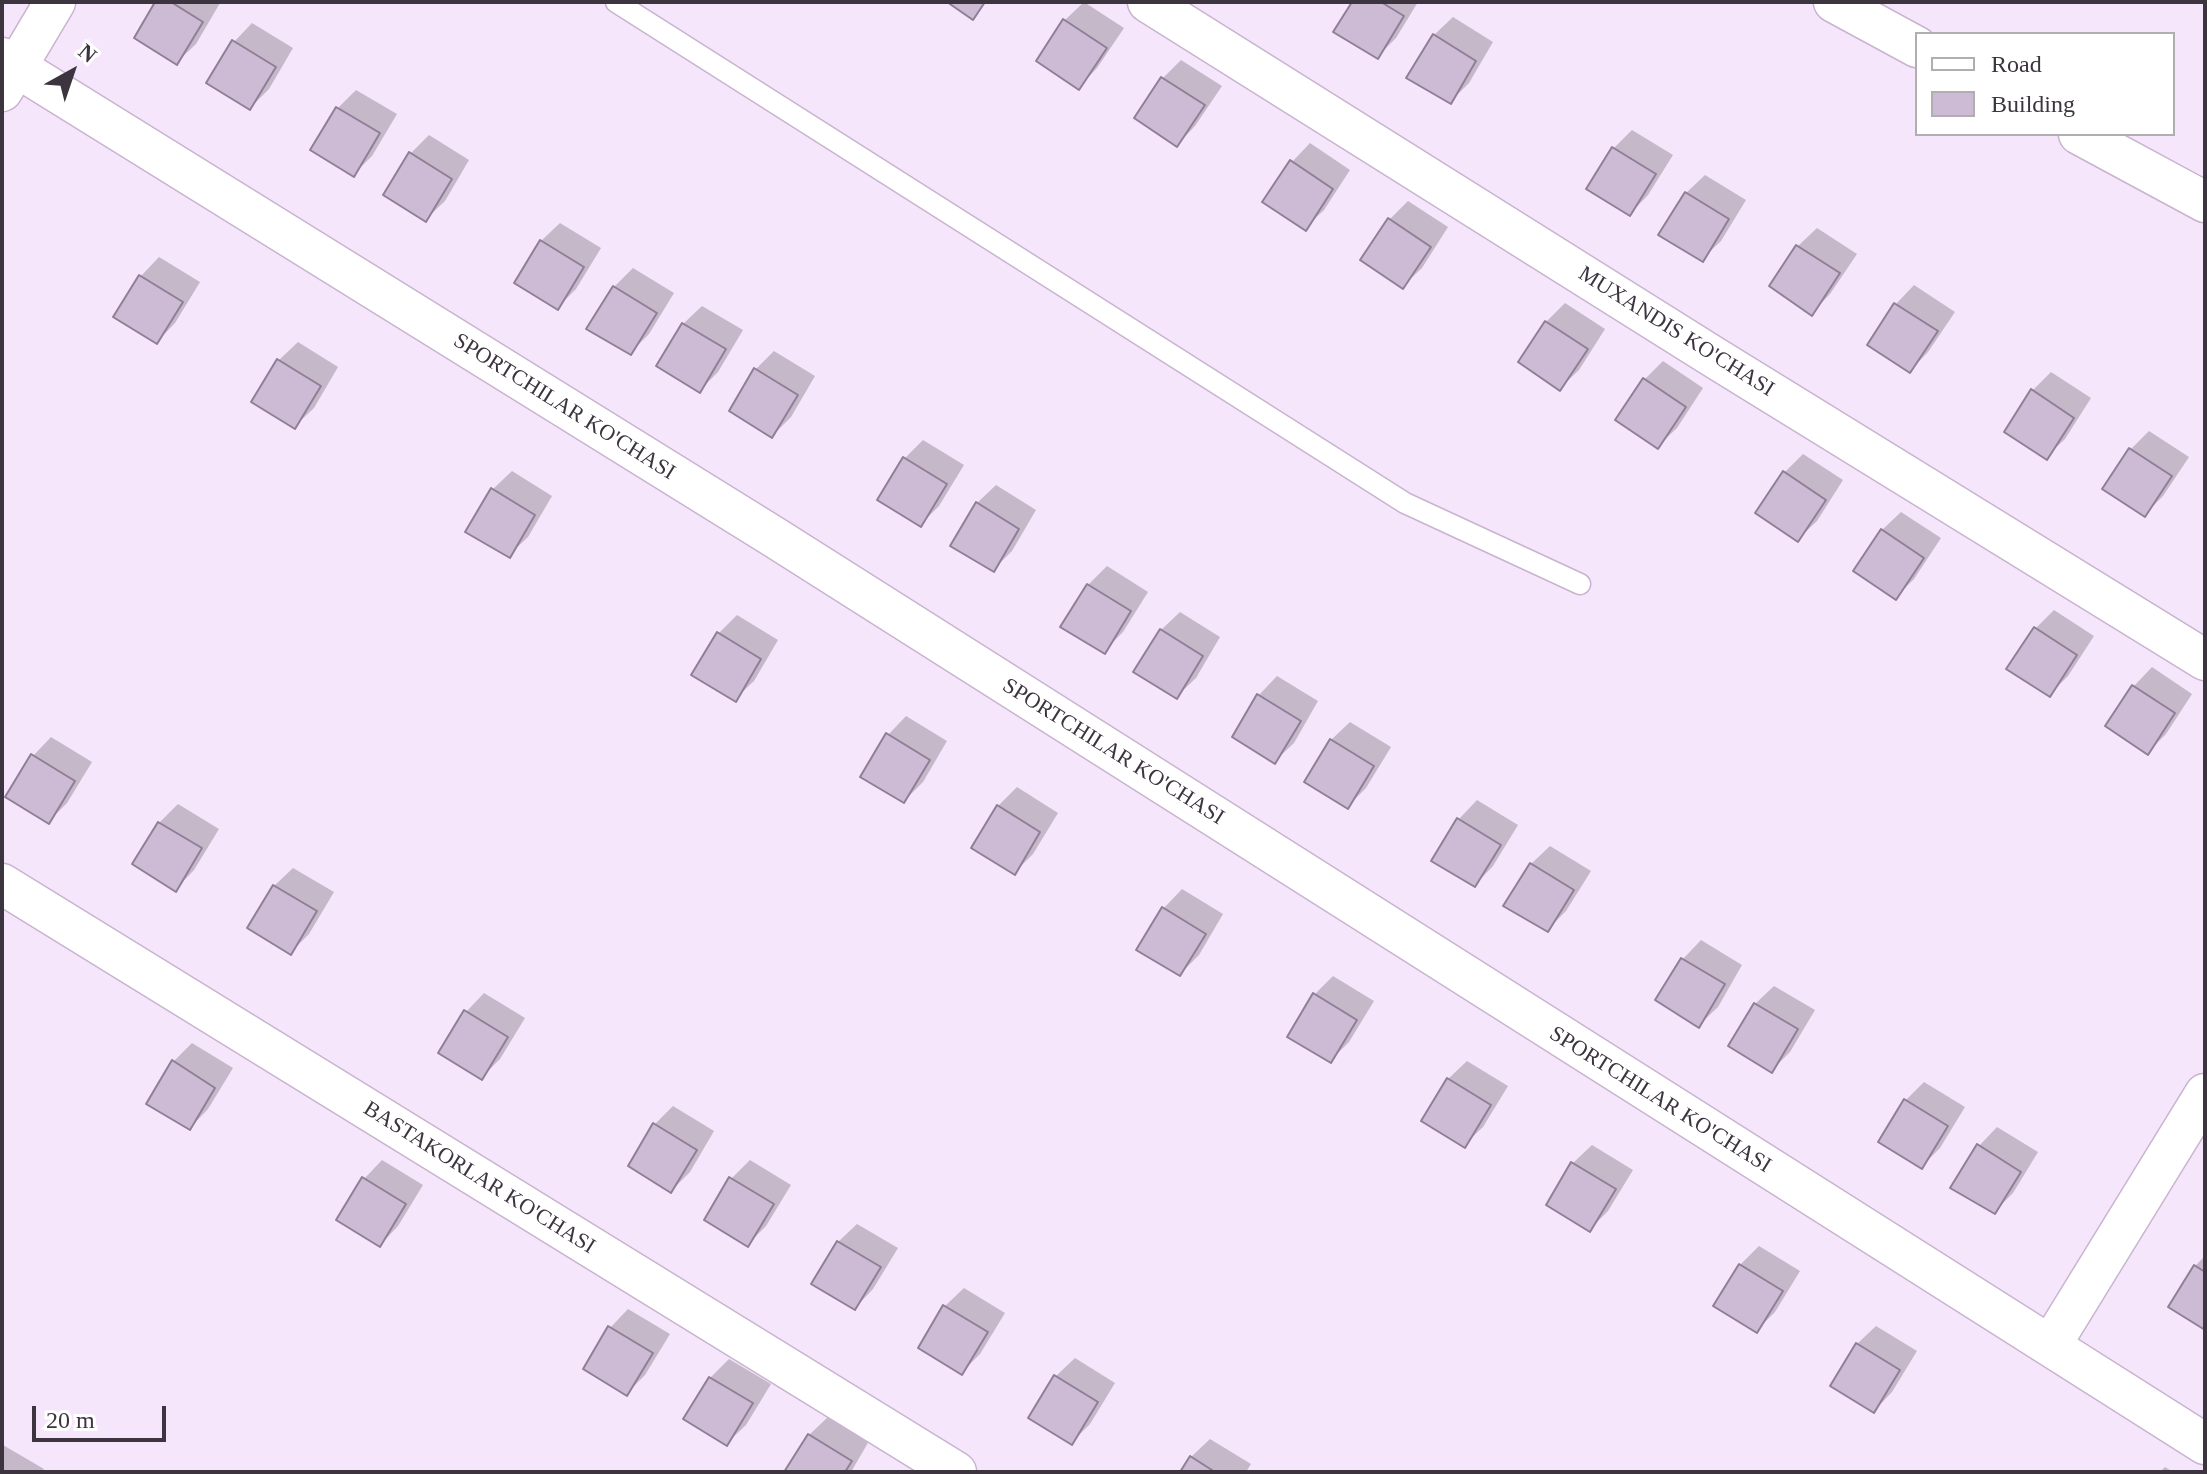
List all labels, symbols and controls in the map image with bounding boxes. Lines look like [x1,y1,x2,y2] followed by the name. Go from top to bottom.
[32,32,112,112] north arrow
[1915,32,2175,136] legend
[74,39,102,68] text: N
[1991,51,2042,77] text: Road
[1991,91,2075,117] text: Building
[1573,261,1779,403] street label: MUXANDIS KO'CHASI
[448,328,680,486] street label: SPORTCHILAR KO'CHASI
[997,673,1229,831] street label: SPORTCHILAR KO'CHASI
[1544,1021,1776,1179] street label: SPORTCHILAR KO'CHASI
[358,1096,600,1260] street label: BASTAKORLAR KO'CHASI
[36,1390,170,1440] scale bar
[46,1407,95,1433] text: 20 m

